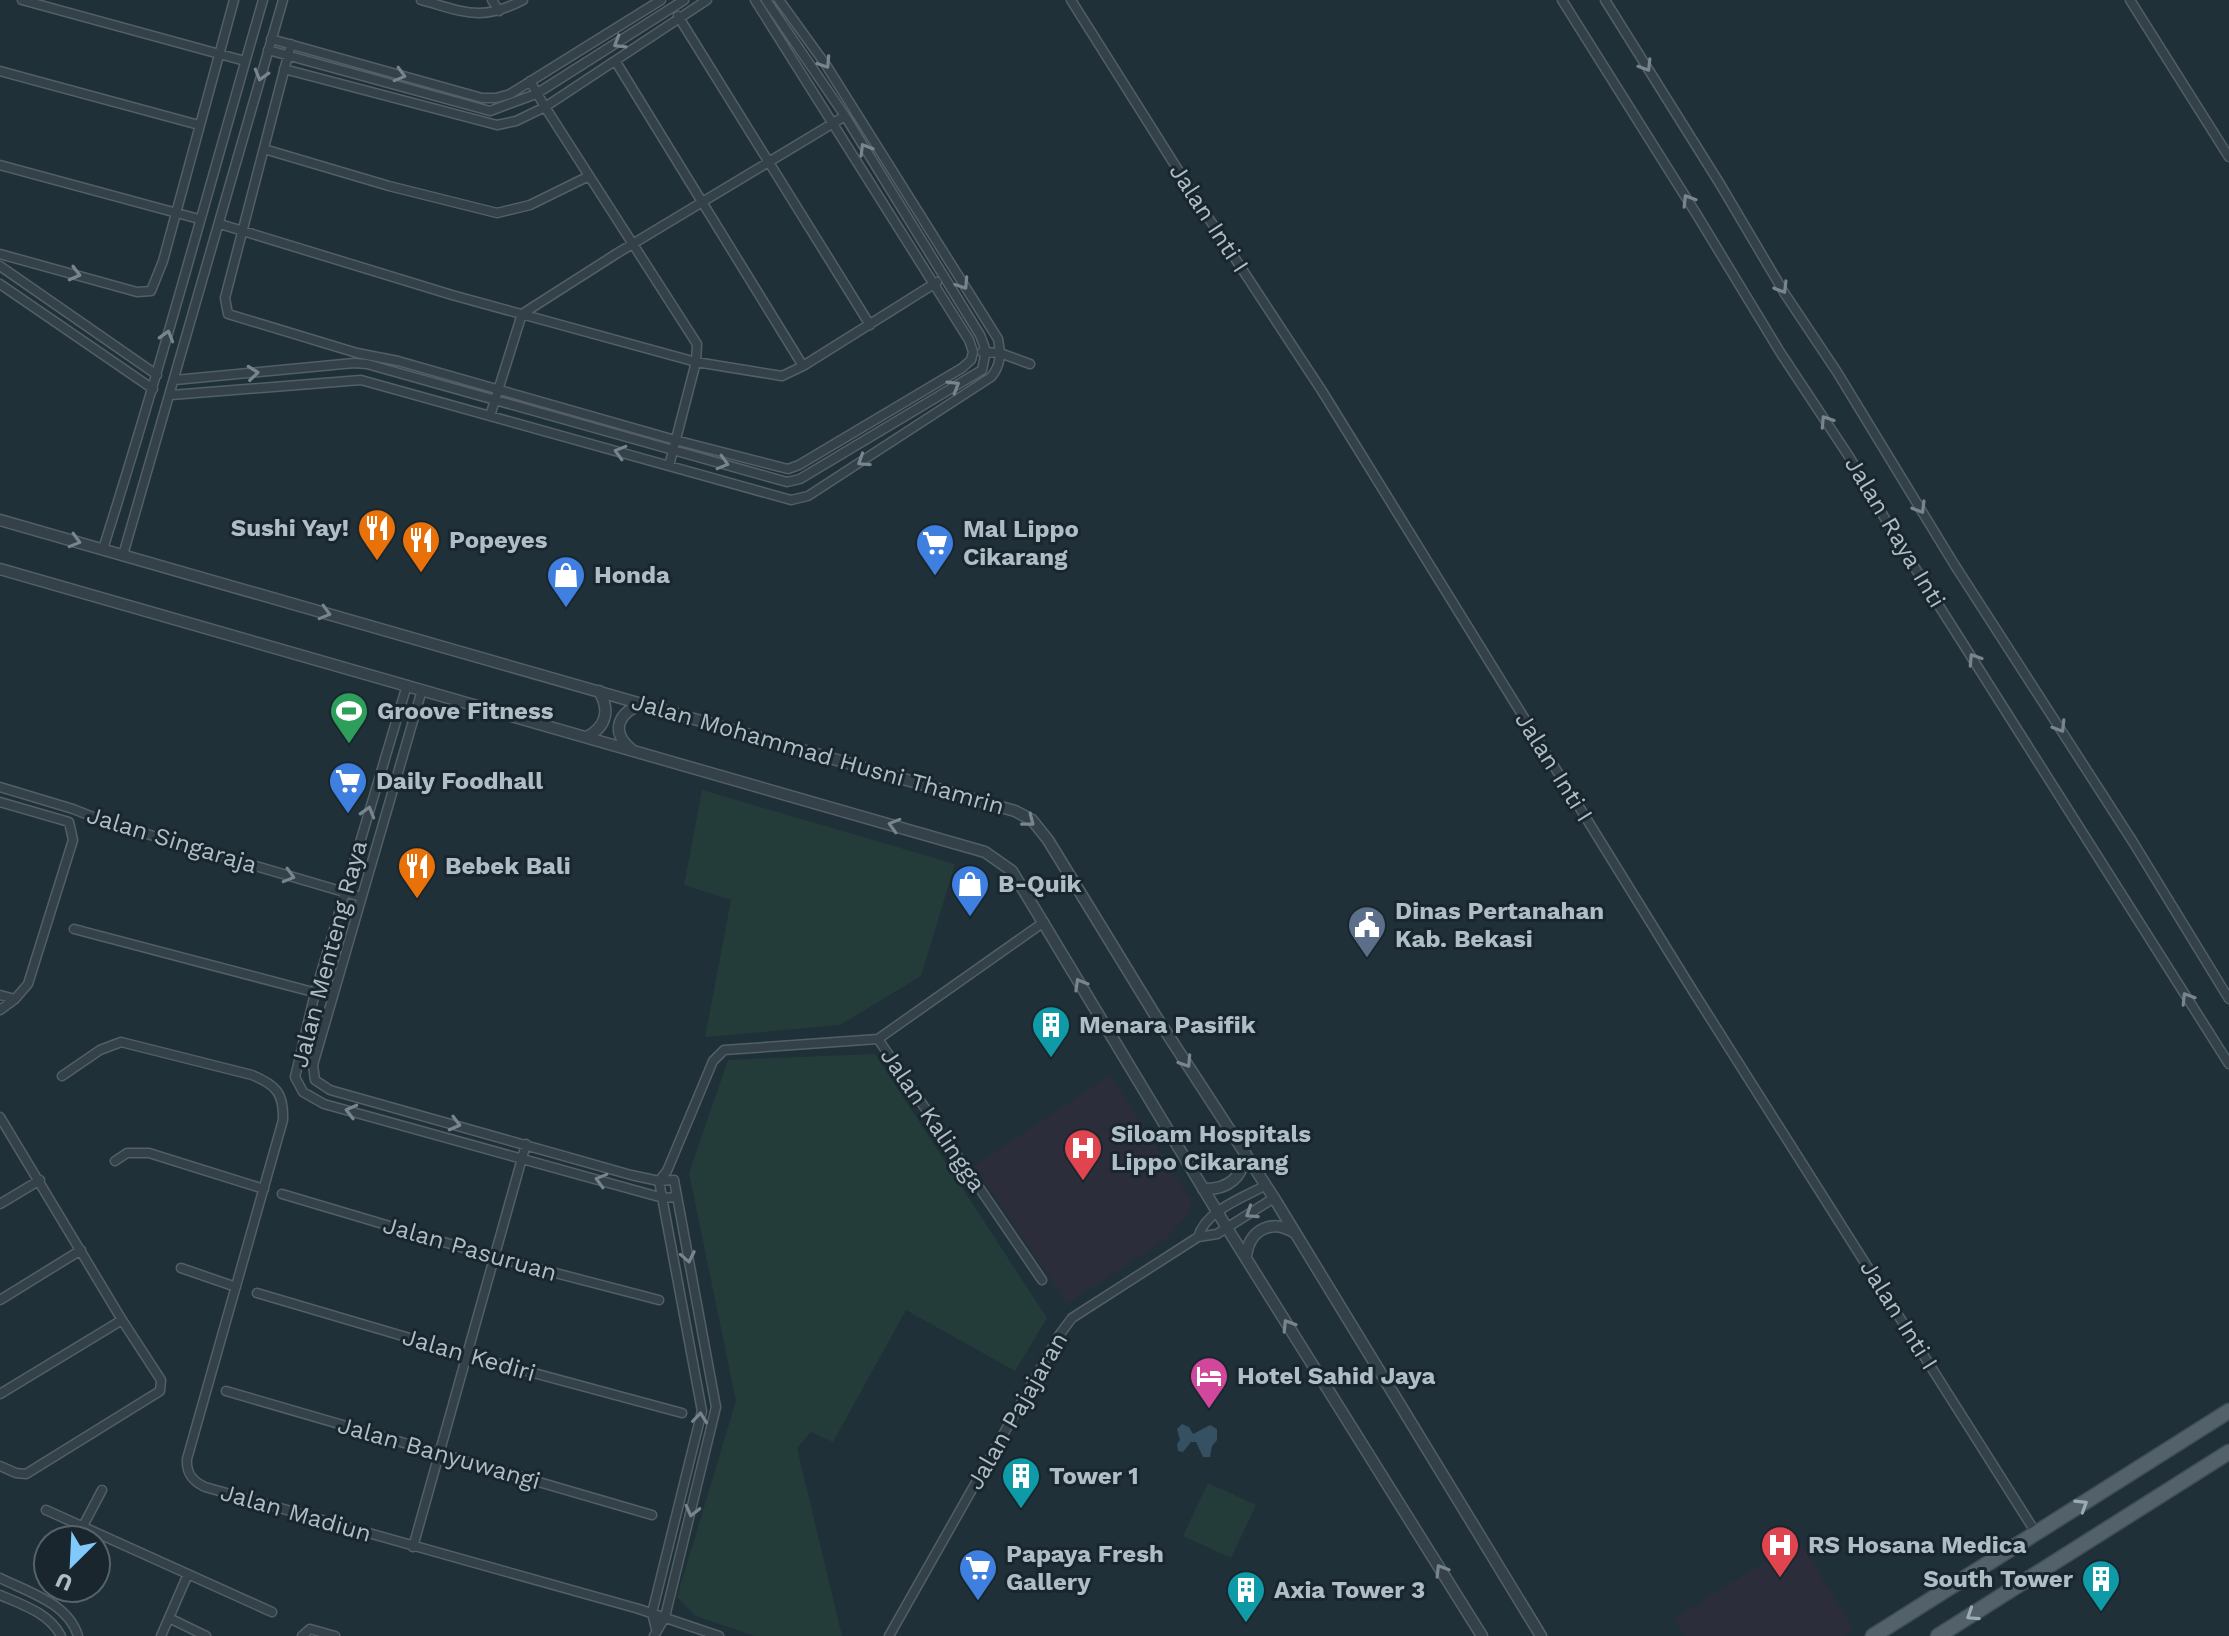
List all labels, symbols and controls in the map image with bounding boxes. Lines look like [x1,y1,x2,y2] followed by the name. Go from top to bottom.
[613,33,628,48] one-way arrow
[815,54,830,69] one-way arrow
[1637,57,1652,72] one-way arrow
[393,66,407,82] one-way arrow
[254,68,270,81] one-way arrow
[859,143,874,158] one-way arrow
[1163,158,1255,278] street label: Jalan Inti I
[1683,194,1698,209] one-way arrow
[68,265,82,281] one-way arrow
[953,275,968,289] one-way arrow
[1772,279,1788,294] one-way arrow
[158,330,175,344] one-way arrow
[247,364,260,381] one-way arrow
[945,381,960,396] one-way arrow
[1820,415,1835,429] one-way arrow
[614,445,628,462] one-way arrow
[857,451,871,466] one-way arrow
[1839,452,1951,612] street label: Jalan Raya Inti
[715,454,729,470] one-way arrow
[1911,499,1926,514] one-way arrow
[356,507,398,562] restaurant icon: Sushi Yay!
[231,514,349,542] place label: Sushi Yay!
[963,515,1079,571] place label: Mal Lippo Cikarang
[400,519,442,574] restaurant icon: Popeyes
[914,522,956,577] supermarket icon: Mal Lippo Cikarang
[449,526,548,554] place label: Popeyes
[68,532,81,548] one-way arrow
[545,554,587,609] shop icon: Honda
[594,561,670,589] place label: Honda
[317,604,331,620] one-way arrow
[1969,654,1984,668] one-way arrow
[628,687,1008,821] street label: Jalan Mohammad Husni Thamrin
[328,690,370,745] sports icon: Groove Fitness
[377,697,554,725] place label: Groove Fitness
[1509,707,1599,827] street label: Jalan Inti I
[2050,718,2065,733] one-way arrow
[327,760,369,815] supermarket icon: Daily Foodhall
[376,767,543,795] place label: Daily Foodhall
[83,801,261,879] street label: Jalan Singaraja
[359,805,375,819] one-way arrow
[1020,812,1035,826] one-way arrow
[888,818,902,834] one-way arrow
[285,837,373,1071] street label: Jalan Menteng Raya
[396,845,438,900] restaurant icon: Bebek Bali
[445,852,571,880] place label: Bebek Bali
[949,863,991,918] shop icon: B-Quik
[281,867,295,883] one-way arrow
[998,870,1082,898] place label: B-Quik
[1395,897,1604,953] place label: Dinas Pertanahan Kab. Bekasi
[1346,904,1388,959] public building icon: Dinas Pertanahan Kab. Bekasi
[1074,979,1090,993] one-way arrow
[2182,992,2197,1006] one-way arrow
[1030,1004,1072,1059] building icon: Menara Pasifik
[1079,1011,1256,1039] place label: Menara Pasifik
[875,1043,991,1197] street label: Jalan Kalingga
[1176,1053,1191,1068] one-way arrow
[344,1103,358,1120] one-way arrow
[448,1115,462,1132] one-way arrow
[1111,1120,1311,1176] place label: Siloam Hospitals Lippo Cikarang
[1062,1127,1104,1182] hospital icon: Siloam Hospitals Lippo Cikarang
[595,1173,609,1190] one-way arrow
[1245,1204,1260,1219] one-way arrow
[380,1211,560,1287] street label: Jalan Pasuruan
[679,1250,696,1263] one-way arrow
[1854,1255,1944,1375] street label: Jalan Inti I
[1283,1320,1298,1334] one-way arrow
[399,1323,539,1387] street label: Jalan Kediri
[961,1327,1073,1495] street label: Jalan Pajajaran
[1188,1355,1230,1410] hotel icon: Hotel Sahid Jaya
[1237,1362,1436,1390] place label: Hotel Sahid Jaya
[335,1411,543,1495] street label: Jalan Banyuwangi
[692,1411,709,1424] one-way arrow
[1000,1455,1042,1510] building icon: Tower 1
[1049,1462,1139,1490] place label: Tower 1
[217,1478,375,1548] street label: Jalan Madiun
[2073,1500,2088,1515] one-way arrow
[684,1504,701,1517] one-way arrow
[32,1524,112,1604] north arrow
[1759,1524,1801,1579] hospital icon: RS Hosana Medica
[1808,1531,2026,1559] place label: RS Hosana Medica
[1006,1540,1164,1596] place label: Papaya Fresh Gallery
[957,1547,999,1602] supermarket icon: Papaya Fresh Gallery
[2080,1558,2122,1613] building icon: South Tower
[1435,1564,1450,1579] one-way arrow
[1923,1565,2074,1593] place label: South Tower
[52,1567,76,1596] text: U
[1225,1569,1267,1624] building icon: Axia Tower 3
[1274,1576,1425,1604] place label: Axia Tower 3
[1966,1605,1981,1620] one-way arrow

